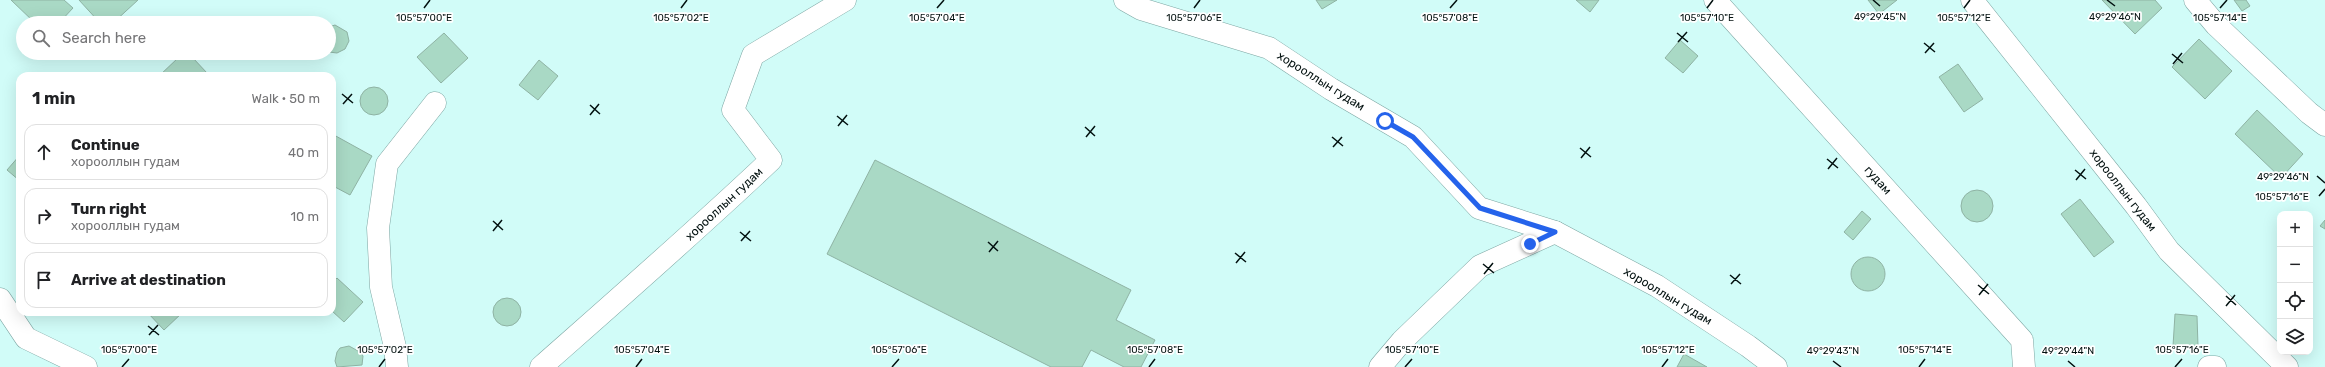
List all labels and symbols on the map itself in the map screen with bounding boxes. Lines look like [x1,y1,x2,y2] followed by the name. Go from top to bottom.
[1854,11,1906,23] text: 49°29'45"N
[2089,11,2141,23] text: 49°29'46"N
[396,12,452,24] text: 105°57'00"E
[653,12,709,24] text: 105°57'02"E
[909,12,965,24] text: 105°57'04"E
[1166,12,1222,24] text: 105°57'06"E
[1422,12,1478,24] text: 105°57'08"E
[1680,12,1734,24] text: 105°57'10"E
[1937,12,1991,24] text: 105°57'12"E
[2193,12,2247,24] text: 105°57'14"E
[1275,48,1367,114] street label: хорооллын гудам
[1376,112,1394,130] route start
[2087,146,2159,234] street label: хорооллын гудам
[1862,163,1894,197] street label: гудам
[682,165,766,243] street label: хорооллын гудам
[2257,171,2309,183] text: 49°29'46"N
[2255,191,2309,203] text: 105°57'16"E
[1521,235,1539,253] route end
[1621,264,1715,328] street label: хорооллын гудам
[101,344,157,356] text: 105°57'00"E
[357,344,413,356] text: 105°57'02"E
[614,344,670,356] text: 105°57'04"E
[871,344,927,356] text: 105°57'06"E
[1127,344,1183,356] text: 105°57'08"E
[1385,344,1439,356] text: 105°57'10"E
[1641,344,1695,356] text: 105°57'12"E
[1898,344,1952,356] text: 105°57'14"E
[2155,344,2209,356] text: 105°57'16"E
[1807,345,1859,357] text: 49°29'43"N
[2042,345,2094,357] text: 49°29'44"N

